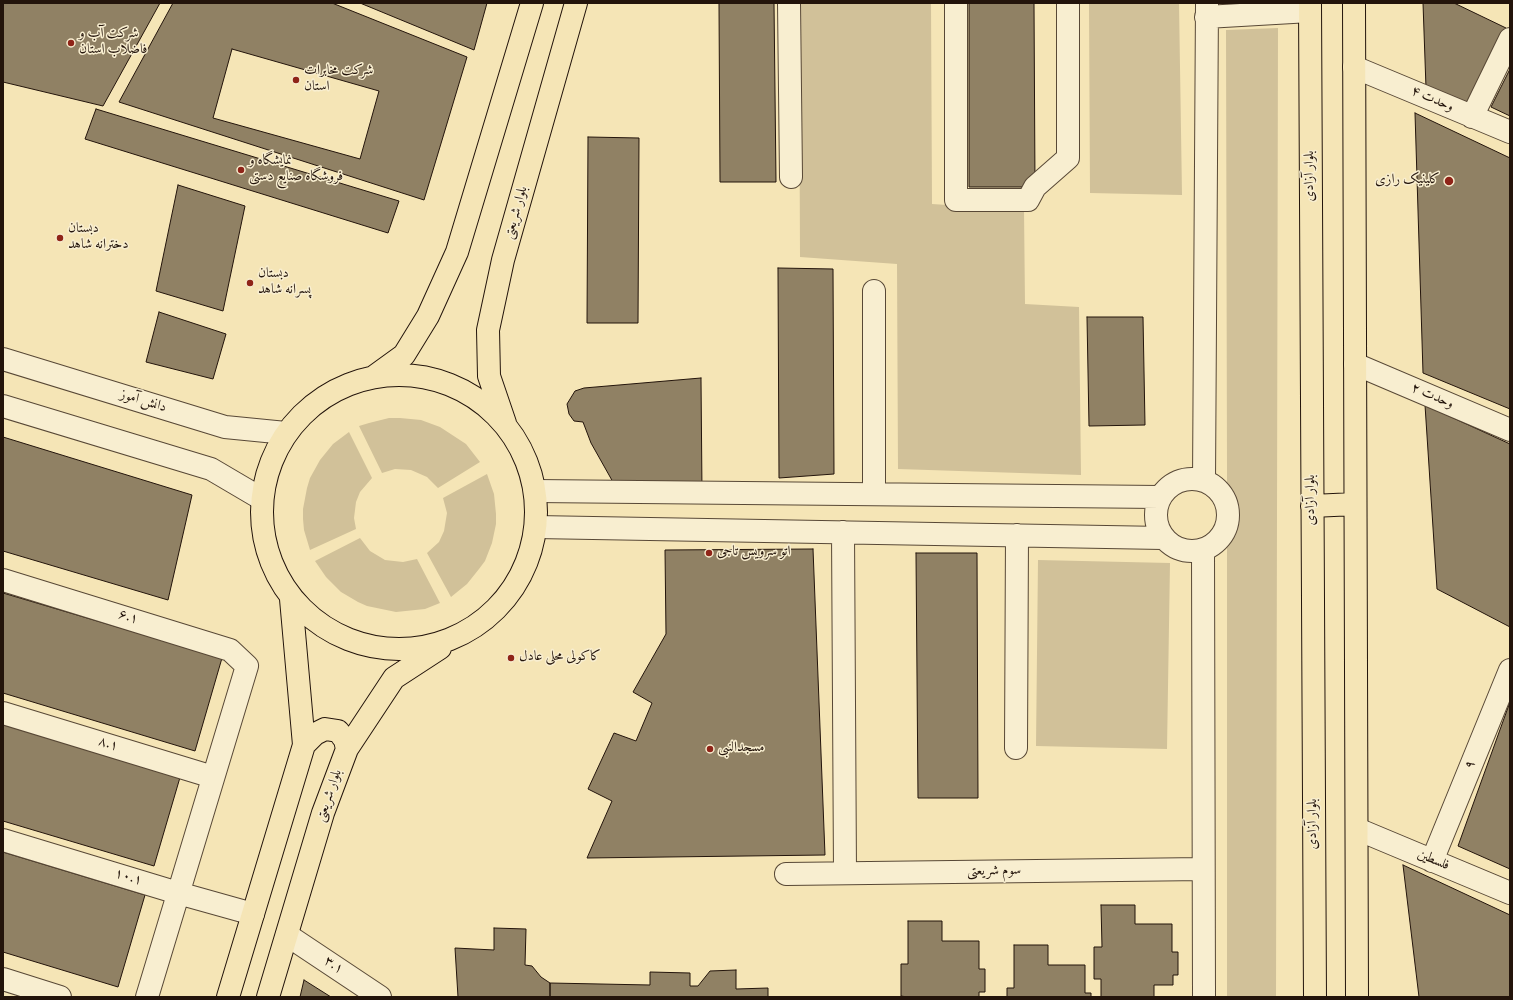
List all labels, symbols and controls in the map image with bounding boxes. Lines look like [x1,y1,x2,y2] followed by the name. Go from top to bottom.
[79,27,147,60] place label: شرکت آب و فاضلاب استان
[66,38,76,48] marker: شرکت آب و فاضلاب استان
[304,64,373,96] place label: شرکت مخابرات استان
[291,75,301,85] marker: شرکت مخابرات استان
[1408,84,1456,116] street label: وحدت ۴
[1303,151,1319,201] street label: بلوار آزادی
[249,154,343,186] place label: نمایشگاه و فروشگاه صنایع دستی
[236,165,246,175] marker: نمایشگاه و فروشگاه صنایع دستی
[1375,173,1440,189] place label: کلینیک رازی
[1443,175,1455,187] marker: کلینیک رازی
[501,184,533,242] street label: بلوار شریعتی
[68,222,129,254] place label: دبستان دخترانه شاهد
[55,233,65,243] marker: دبستان دخترانه شاهد
[258,267,311,300] place label: دبستان پسرانه شاهد
[245,278,255,288] marker: دبستان پسرانه شاهد
[1408,381,1456,413] street label: وحدت ۲
[118,387,168,417] street label: دانش آموز
[1304,475,1320,525] street label: بلوار آزادی
[717,545,790,561] place label: اتو سرویس تاجی
[704,548,714,558] marker: اتو سرویس تاجی
[116,607,140,629] street label: ۶.۱
[519,650,601,666] place label: کاکولی محلی عادل
[506,653,516,663] marker: کاکولی محلی عادل
[96,734,120,756] street label: ۸.۱
[718,741,765,757] place label: مسجدالنبی
[705,744,715,754] marker: مسجدالنبی
[1462,758,1480,772] street label: ۹
[313,767,347,825] street label: بلوار شریعتی
[1306,799,1322,849] street label: بلوار آزادی
[1414,847,1452,875] street label: فلسطین
[967,863,1021,881] street label: سوم شریعتی
[112,866,144,890] street label: ۱۰.۱
[320,953,346,979] street label: ۳.۱

